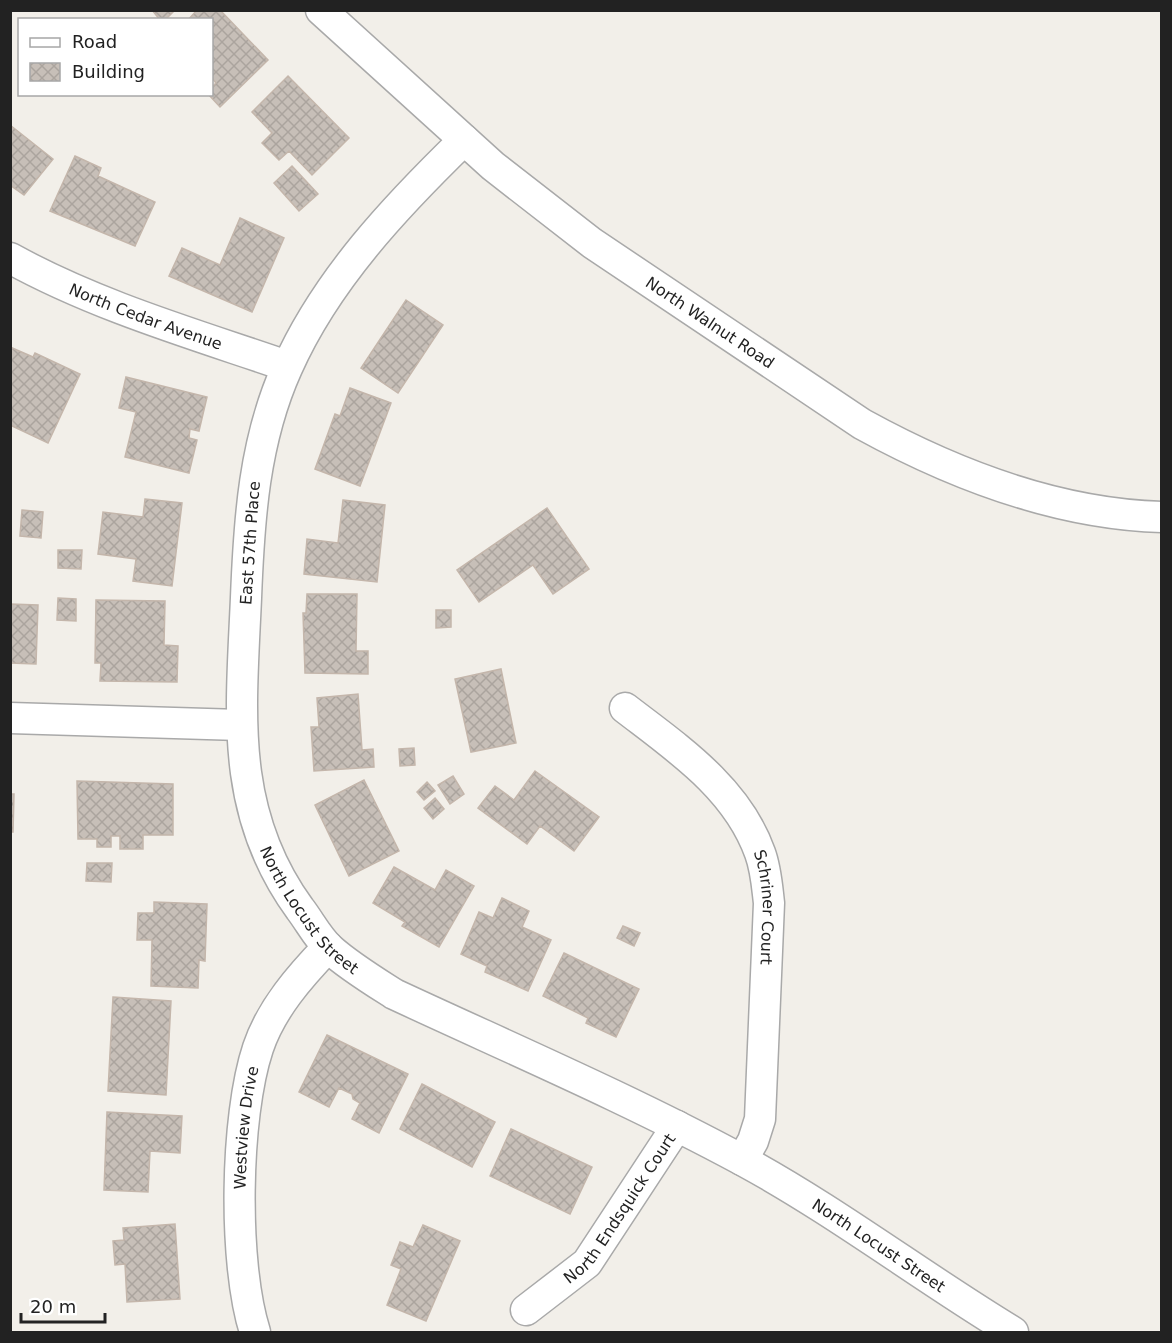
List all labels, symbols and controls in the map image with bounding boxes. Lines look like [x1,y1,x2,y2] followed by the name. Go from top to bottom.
[18,18,213,96] legend
[72,31,117,52] text: Road
[72,61,145,82] text: Building
[642,272,778,372] street label: North Walnut Road
[66,279,225,353] street label: North Cedar Avenue
[236,480,264,606] street label: East 57th Place
[256,843,362,978] street label: North Locust Street
[750,847,779,965] street label: Schriner Court
[230,1064,262,1189] street label: Westview Drive
[560,1130,679,1287] street label: North Endsquick Court
[809,1194,949,1296] street label: North Locust Street
[21,1286,105,1324] scale bar
[30,1296,76,1317] text: 20 m

